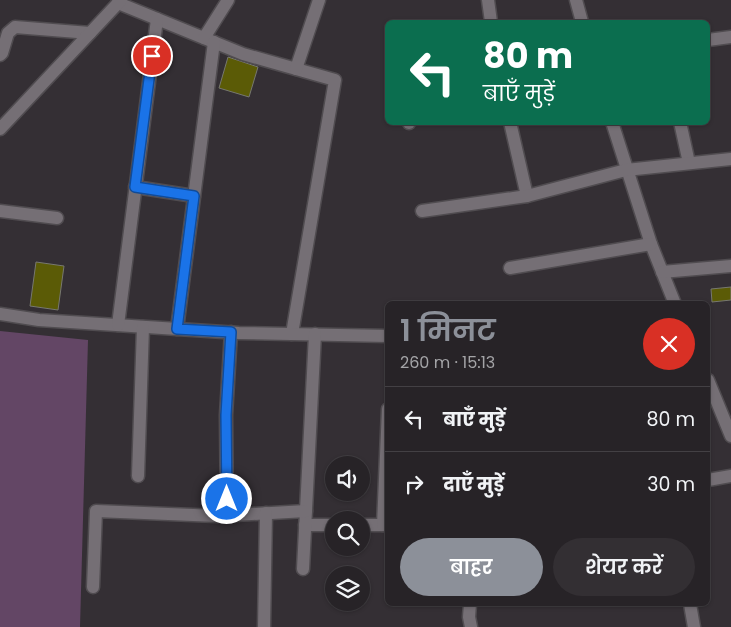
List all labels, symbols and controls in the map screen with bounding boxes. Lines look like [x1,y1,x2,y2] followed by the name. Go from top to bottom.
[483,31,573,80] text: 80 m
[131,35,173,77] pin
[400,40,465,105] icon: left
[138,42,166,70] icon: arrive
[483,78,555,109] text: बाएँ मुड़ें
[400,309,496,352] text: 1 मिनट
[643,318,695,370] button: close
[400,351,495,374] text: 260 m · 15:13
[400,405,428,433] icon: left
[443,406,505,433] text: बाएँ मुड़ें
[646,406,695,433] text: 80 m
[325,456,370,611] map controls
[325,456,370,501] button: sound
[400,470,428,498] icon: right
[443,471,504,498] text: दाएँ मुड़ें
[647,471,695,498] text: 30 m
[200,472,252,524] position arrow
[325,511,370,556] button: search
[400,538,543,596] button: बाहर
[553,538,695,596] button: शेयर करें
[325,566,370,611] button: layers

